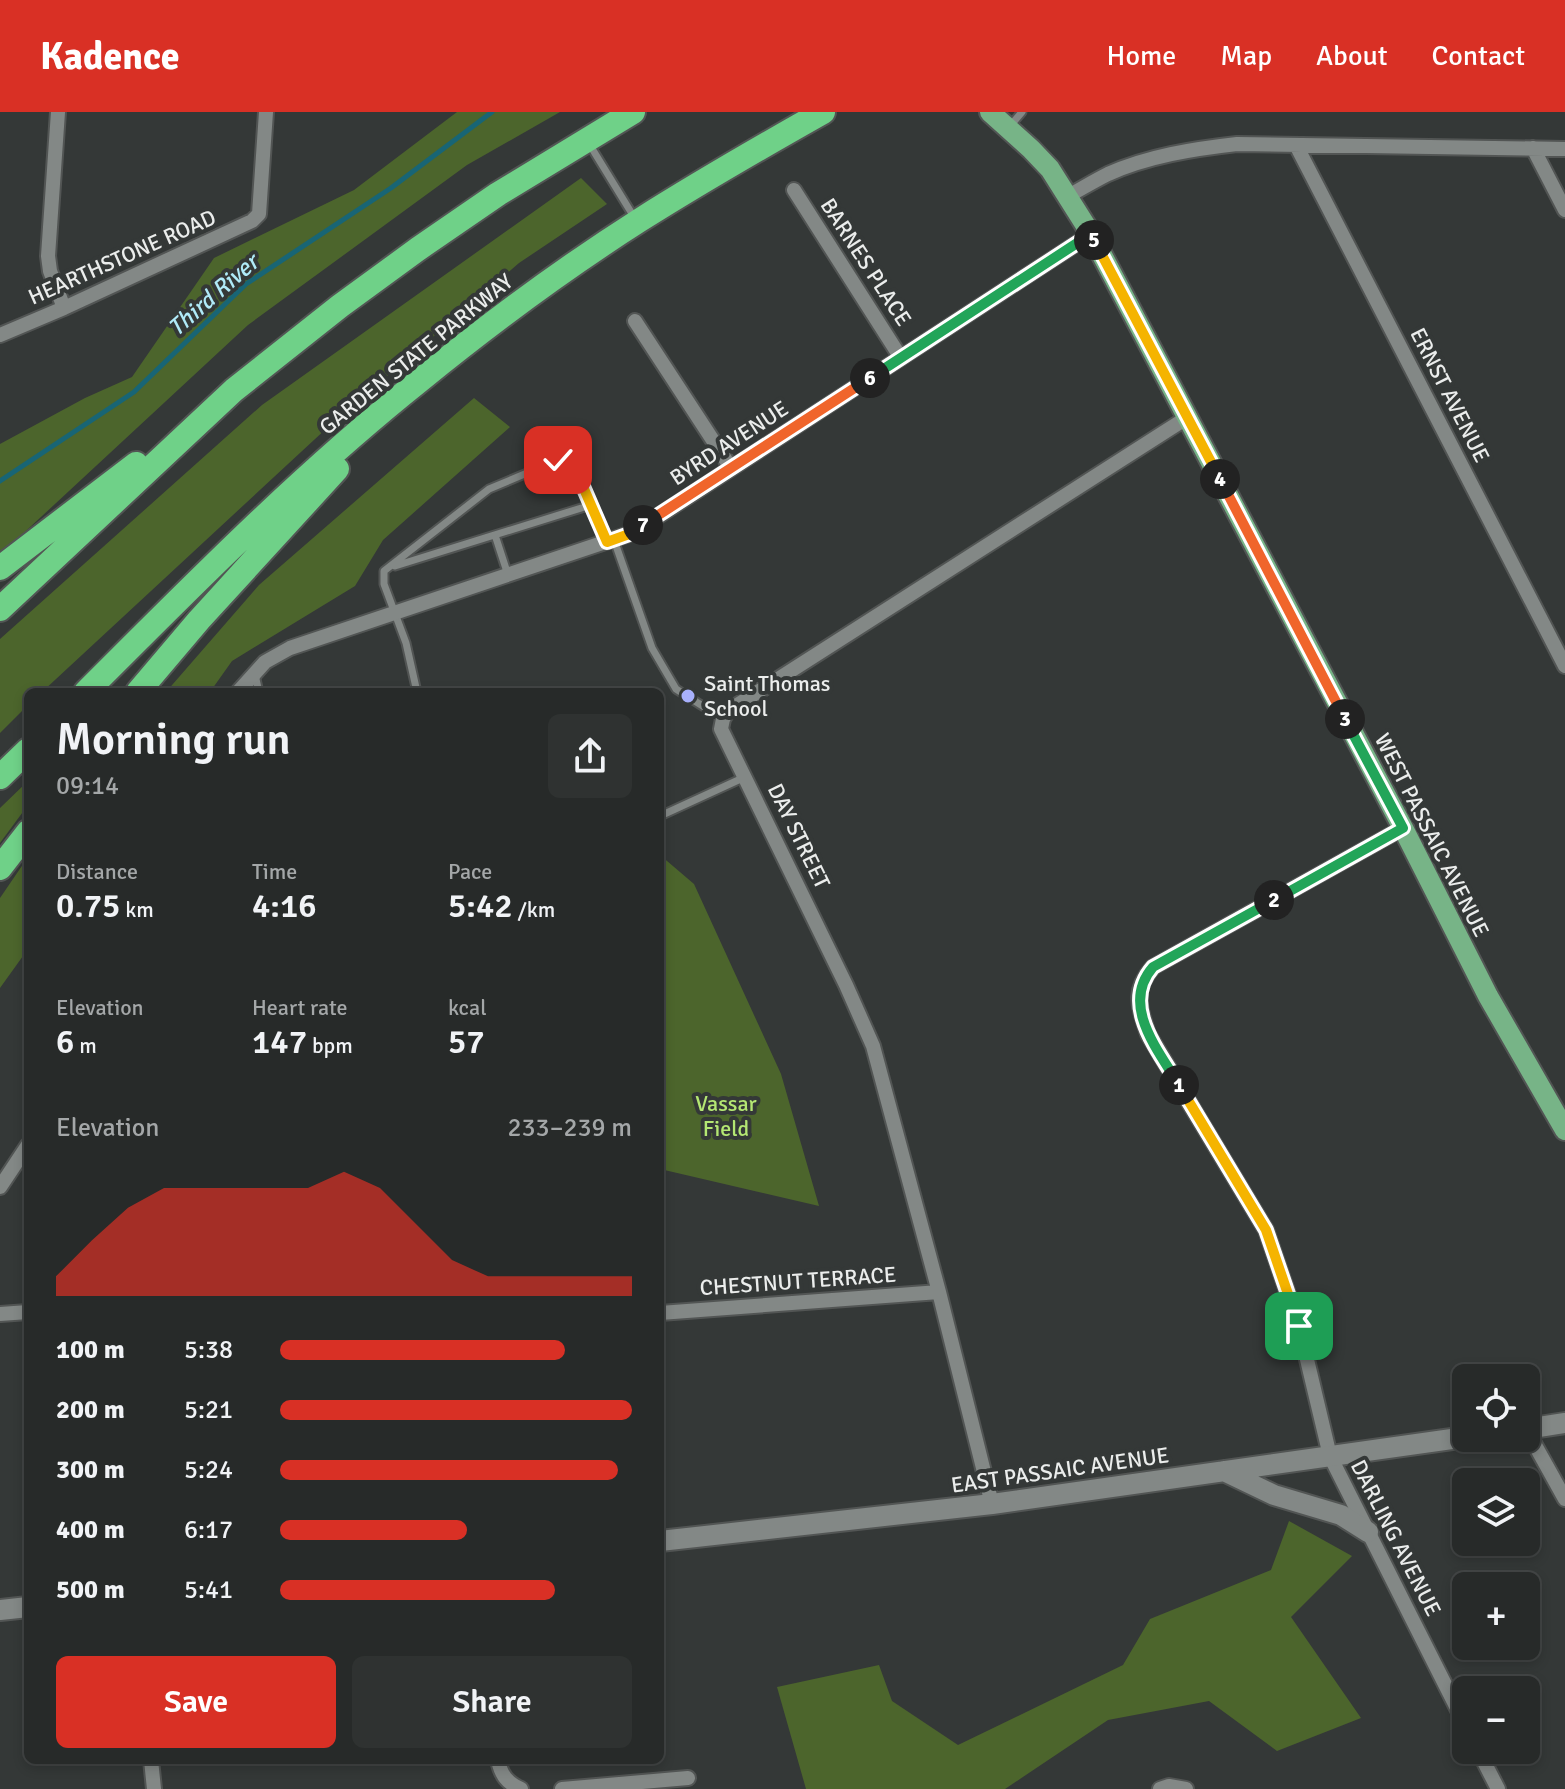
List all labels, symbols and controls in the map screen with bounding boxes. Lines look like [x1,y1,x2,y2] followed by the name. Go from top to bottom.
[40,33,180,80] text: Kadence
[1107,39,1176,73] text: Home
[1220,39,1272,73] text: Map
[1316,39,1388,73] text: About
[1432,39,1525,73] text: Contact
[815,193,917,331] street label: BARNES PLACE
[24,203,220,311] street label: HEARTHSTONE ROAD
[1074,220,1114,260] pin: 5
[1088,226,1100,253] text: 5
[162,245,267,342] water label: Third River
[314,268,518,440] street label: GARDEN STATE PARKWAY
[1404,323,1496,467] street label: ERNST AVENUE
[850,358,890,398] pin: 6
[864,364,876,391] text: 6
[665,395,793,491] street label: BYRD AVENUE
[524,426,592,494] pin
[536,438,580,482] icon: check
[1200,459,1240,499] pin: 4
[1214,465,1226,492] text: 4
[623,505,663,545] pin: 7
[637,511,649,538] text: 7
[704,670,830,722] place label: Saint Thomas School
[679,687,697,705] marker: Saint Thomas School
[1325,699,1365,739] pin: 3
[1339,705,1351,732] text: 3
[56,713,291,767] text: Morning run
[548,714,632,798] button: share
[1369,729,1495,941] street label: WEST PASSAIC AVENUE
[56,770,119,802] text: 09:14
[762,779,836,893] street label: DAY STREET
[56,858,138,885] text: Distance
[252,858,297,885] text: Time
[448,858,492,885] text: Pace
[1254,880,1294,920] pin: 2
[56,885,120,927] text: 0.75
[252,885,317,927] text: 4:16
[448,885,513,927] text: 5:42
[1268,886,1280,913] text: 2
[120,896,154,923] text: km
[513,896,555,923] text: /km
[56,994,144,1021] text: Elevation
[252,994,347,1021] text: Heart rate
[448,994,487,1021] text: kcal
[56,1021,74,1063] text: 6
[252,1021,307,1063] text: 147
[448,1021,485,1063] text: 57
[74,1032,97,1059] text: m
[307,1032,353,1059] text: bpm
[1159,1065,1199,1105] pin: 1
[1173,1071,1185,1098] text: 1
[695,1090,757,1142] park label: Vassar Field
[56,1112,160,1144] text: Elevation
[508,1112,632,1144] text: 233–239 m
[699,1261,897,1301] street label: CHESTNUT TERRACE
[1265,1292,1333,1360] pin
[1277,1304,1321,1348] icon: arrive
[56,1334,125,1366] text: 100 m
[184,1334,233,1366] text: 5:38
[1452,1364,1540,1764] map controls
[1452,1364,1540,1452] button: locate
[56,1394,125,1426] text: 200 m
[184,1394,233,1426] text: 5:21
[949,1441,1171,1499] street label: EAST PASSAIC AVENUE
[56,1454,125,1486] text: 300 m
[184,1454,233,1486] text: 5:24
[1345,1455,1447,1621] street label: DARLING AVENUE
[1452,1468,1540,1556] button: layers
[56,1514,125,1546] text: 400 m
[184,1514,233,1546] text: 6:17
[1452,1572,1540,1660] button: +
[56,1574,125,1606] text: 500 m
[184,1574,233,1606] text: 5:41
[56,1656,336,1748] button: Save
[352,1656,632,1748] button: Share
[1452,1676,1540,1764] button: −

